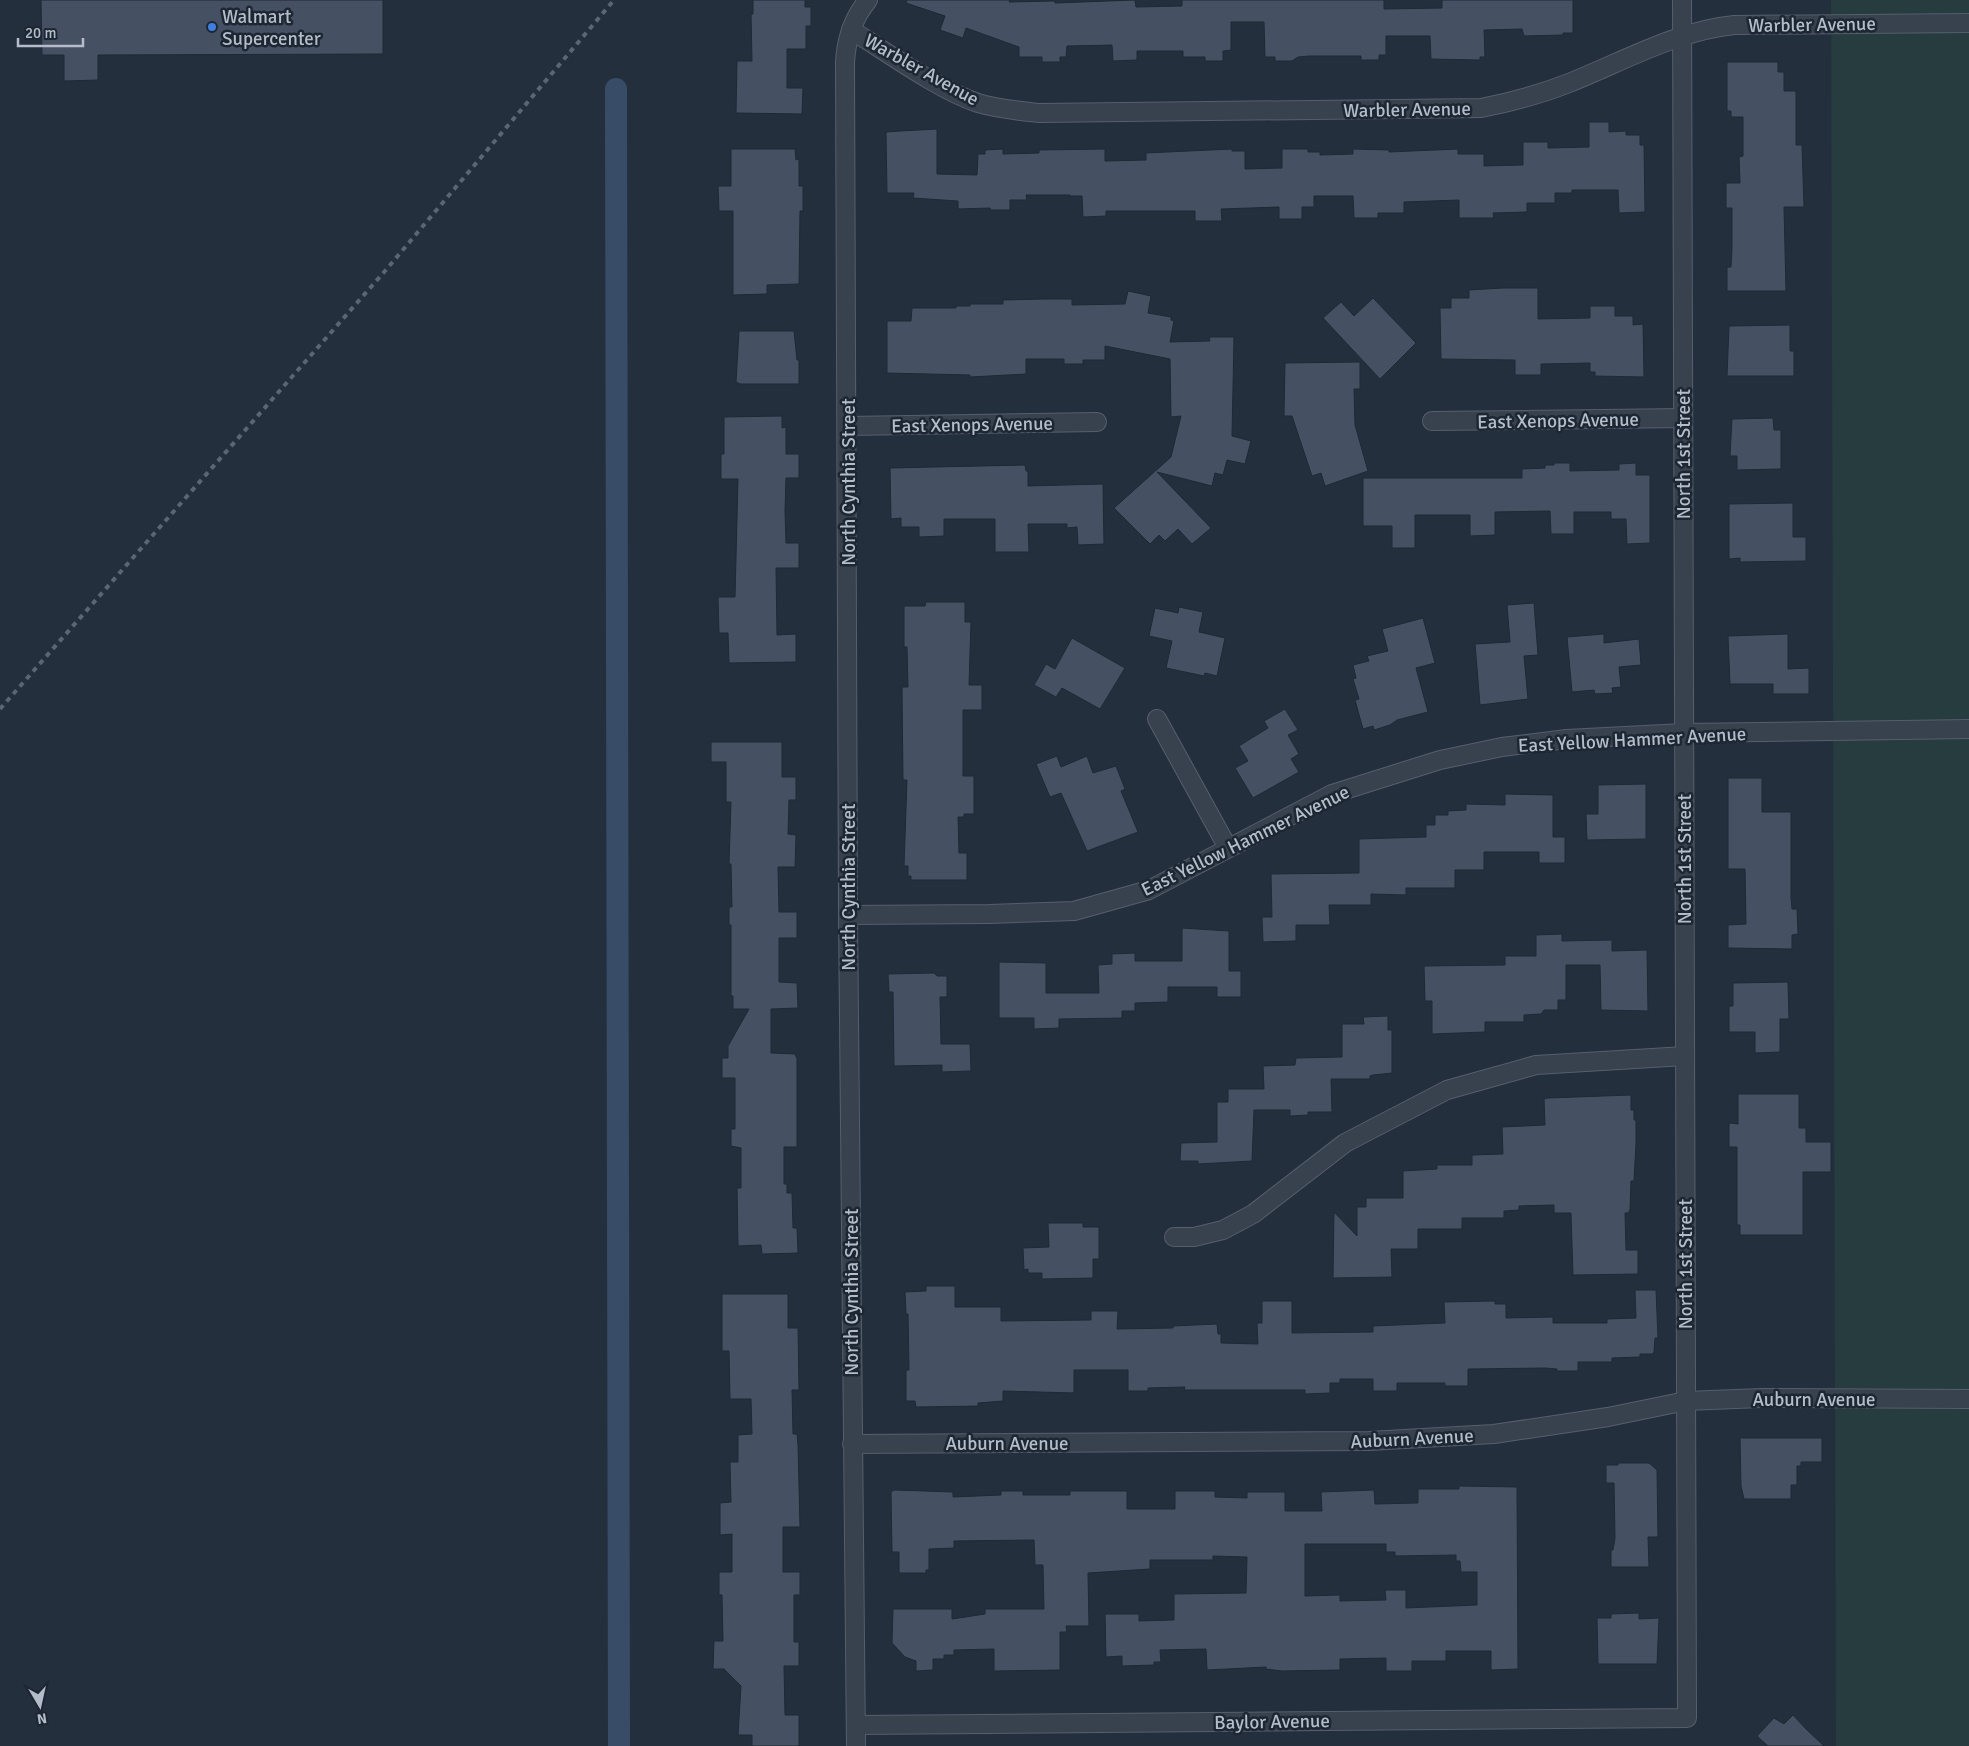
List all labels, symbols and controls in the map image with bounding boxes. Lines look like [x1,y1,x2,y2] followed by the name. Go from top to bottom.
[222,5,321,51] place label: Walmart Supercenter
[1748,12,1876,38] street label: Warbler Avenue
[18,15,82,47] scale bar
[206,21,218,33] marker: Walmart Supercenter
[25,24,56,42] text: 20 m
[860,28,983,111] street label: Warbler Avenue
[1343,97,1471,123] street label: Warbler Avenue
[1672,389,1696,519] street label: North 1st Street
[837,398,861,566] street label: North Cynthia Street
[1477,408,1639,434] street label: East Xenops Avenue
[891,412,1053,438] street label: East Xenops Avenue
[1517,722,1747,758] street label: East Yellow Hammer Avenue
[1137,780,1353,902] street label: East Yellow Hammer Avenue
[1673,794,1697,924] street label: North 1st Street
[837,803,861,971] street label: North Cynthia Street
[1674,1199,1698,1329] street label: North 1st Street
[840,1208,864,1376] street label: North Cynthia Street
[1752,1388,1876,1412] street label: Auburn Avenue
[1350,1424,1474,1454] street label: Auburn Avenue
[945,1432,1069,1456] street label: Auburn Avenue
[15,1681,65,1731] north arrow
[36,1709,48,1728] text: N
[1214,1709,1330,1735] street label: Baylor Avenue

